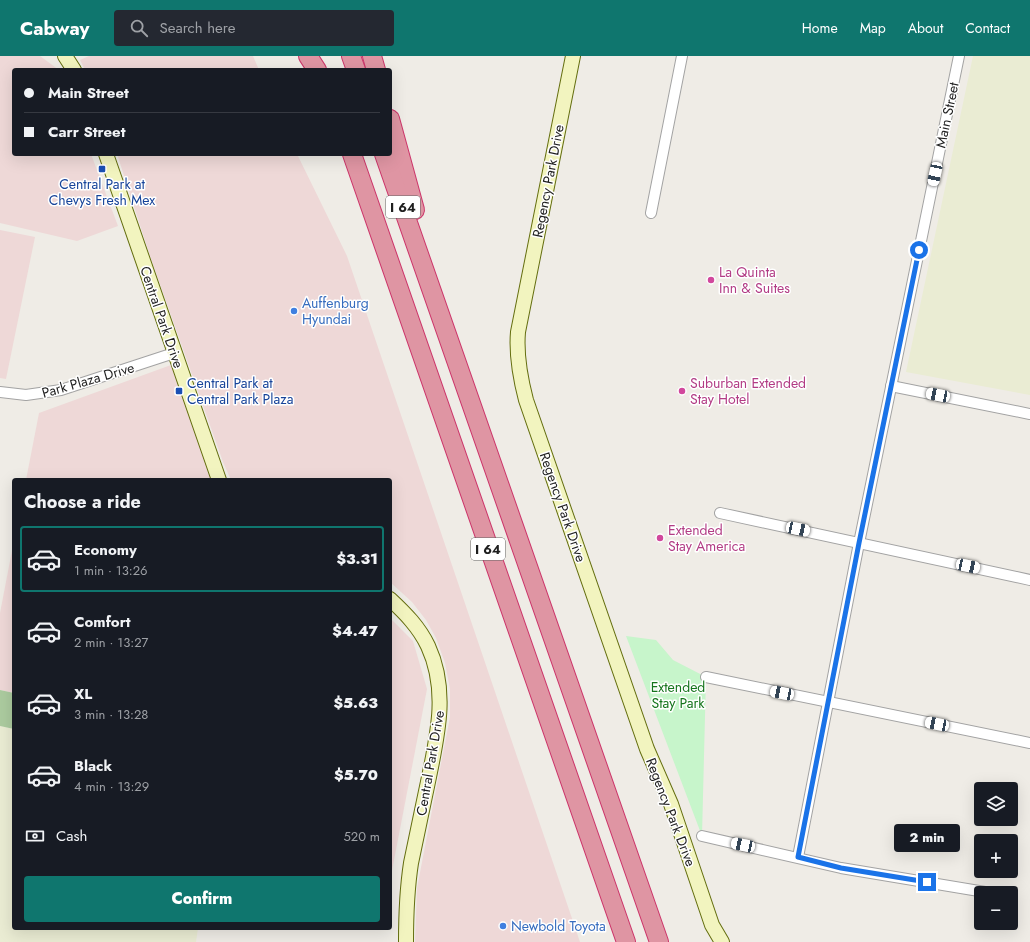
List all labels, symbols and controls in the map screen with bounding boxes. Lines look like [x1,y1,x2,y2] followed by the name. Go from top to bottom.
[114,10,394,46] search box
[20,15,90,42] text: Cabway
[128,17,150,39] icon: search
[160,17,235,39] text: Search here
[802,18,838,38] text: Home
[860,18,886,38] text: Map
[908,18,943,38] text: About
[965,18,1010,38] text: Contact
[930,80,964,150] street label: Main Street
[48,82,129,104] text: Main Street
[48,121,125,143] text: Carr Street
[527,123,569,239] street label: Regency Park Drive
[927,161,943,187] car
[97,164,107,174] marker: Central Park at Chevys Fresh Mex
[49,174,155,210] place label: Central Park at Chevys Fresh Mex
[386,196,420,218] road number: I 64
[910,241,928,259] route start
[719,262,790,298] place label: La Quinta Inn & Suites
[135,263,189,371] street label: Central Park Drive
[706,275,716,285] marker: La Quinta Inn & Suites
[302,293,369,329] place label: Auffenburg Hyundai
[289,306,299,316] marker: Auffenburg Hyundai
[39,357,137,403] street label: Park Plaza Drive
[187,373,293,409] place label: Central Park at Central Park Plaza
[690,373,806,409] place label: Suburban Extended Stay Hotel
[174,386,184,396] marker: Central Park at Central Park Plaza
[677,386,687,396] marker: Suburban Extended Stay Hotel
[925,387,951,403] car
[535,449,591,565] street label: Regency Park Drive
[24,489,141,515] text: Choose a ride
[668,520,745,556] place label: Extended Stay America
[785,521,811,537] car
[655,533,665,543] marker: Extended Stay America
[471,538,505,560] road number: I 64
[74,539,137,561] text: Economy
[26,541,62,577] icon: car
[337,548,378,570] text: $3.31
[955,558,981,574] car
[74,561,148,580] text: 1 min · 13:26
[74,611,131,633] text: Comfort
[26,613,62,649] icon: car
[332,620,378,642] text: $4.47
[74,633,148,652] text: 2 min · 13:27
[651,677,705,713] park label: Extended Stay Park
[74,683,92,705] text: XL
[26,685,62,721] icon: car
[769,685,795,701] car
[333,692,378,714] text: $5.63
[74,705,148,724] text: 3 min · 13:28
[411,709,449,817] street label: Central Park Drive
[924,716,950,732] car
[74,755,112,777] text: Black
[641,755,701,869] street label: Regency Park Drive
[26,757,62,793] icon: car
[334,764,378,786] text: $5.70
[74,777,149,796] text: 4 min · 13:29
[974,782,1018,930] map controls
[974,782,1018,826] button: layers
[894,824,960,852] callout: 2 min
[24,825,46,847] icon: cash
[56,825,87,847] text: Cash
[343,827,380,846] text: 520 m
[910,828,944,847] text: 2 min
[974,834,1018,878] button: +
[730,837,756,853] car
[918,873,936,891] route end
[24,876,380,922] button: Confirm
[974,886,1018,930] button: −
[511,916,606,936] place label: Newbold Toyota
[498,921,508,931] marker: Newbold Toyota

